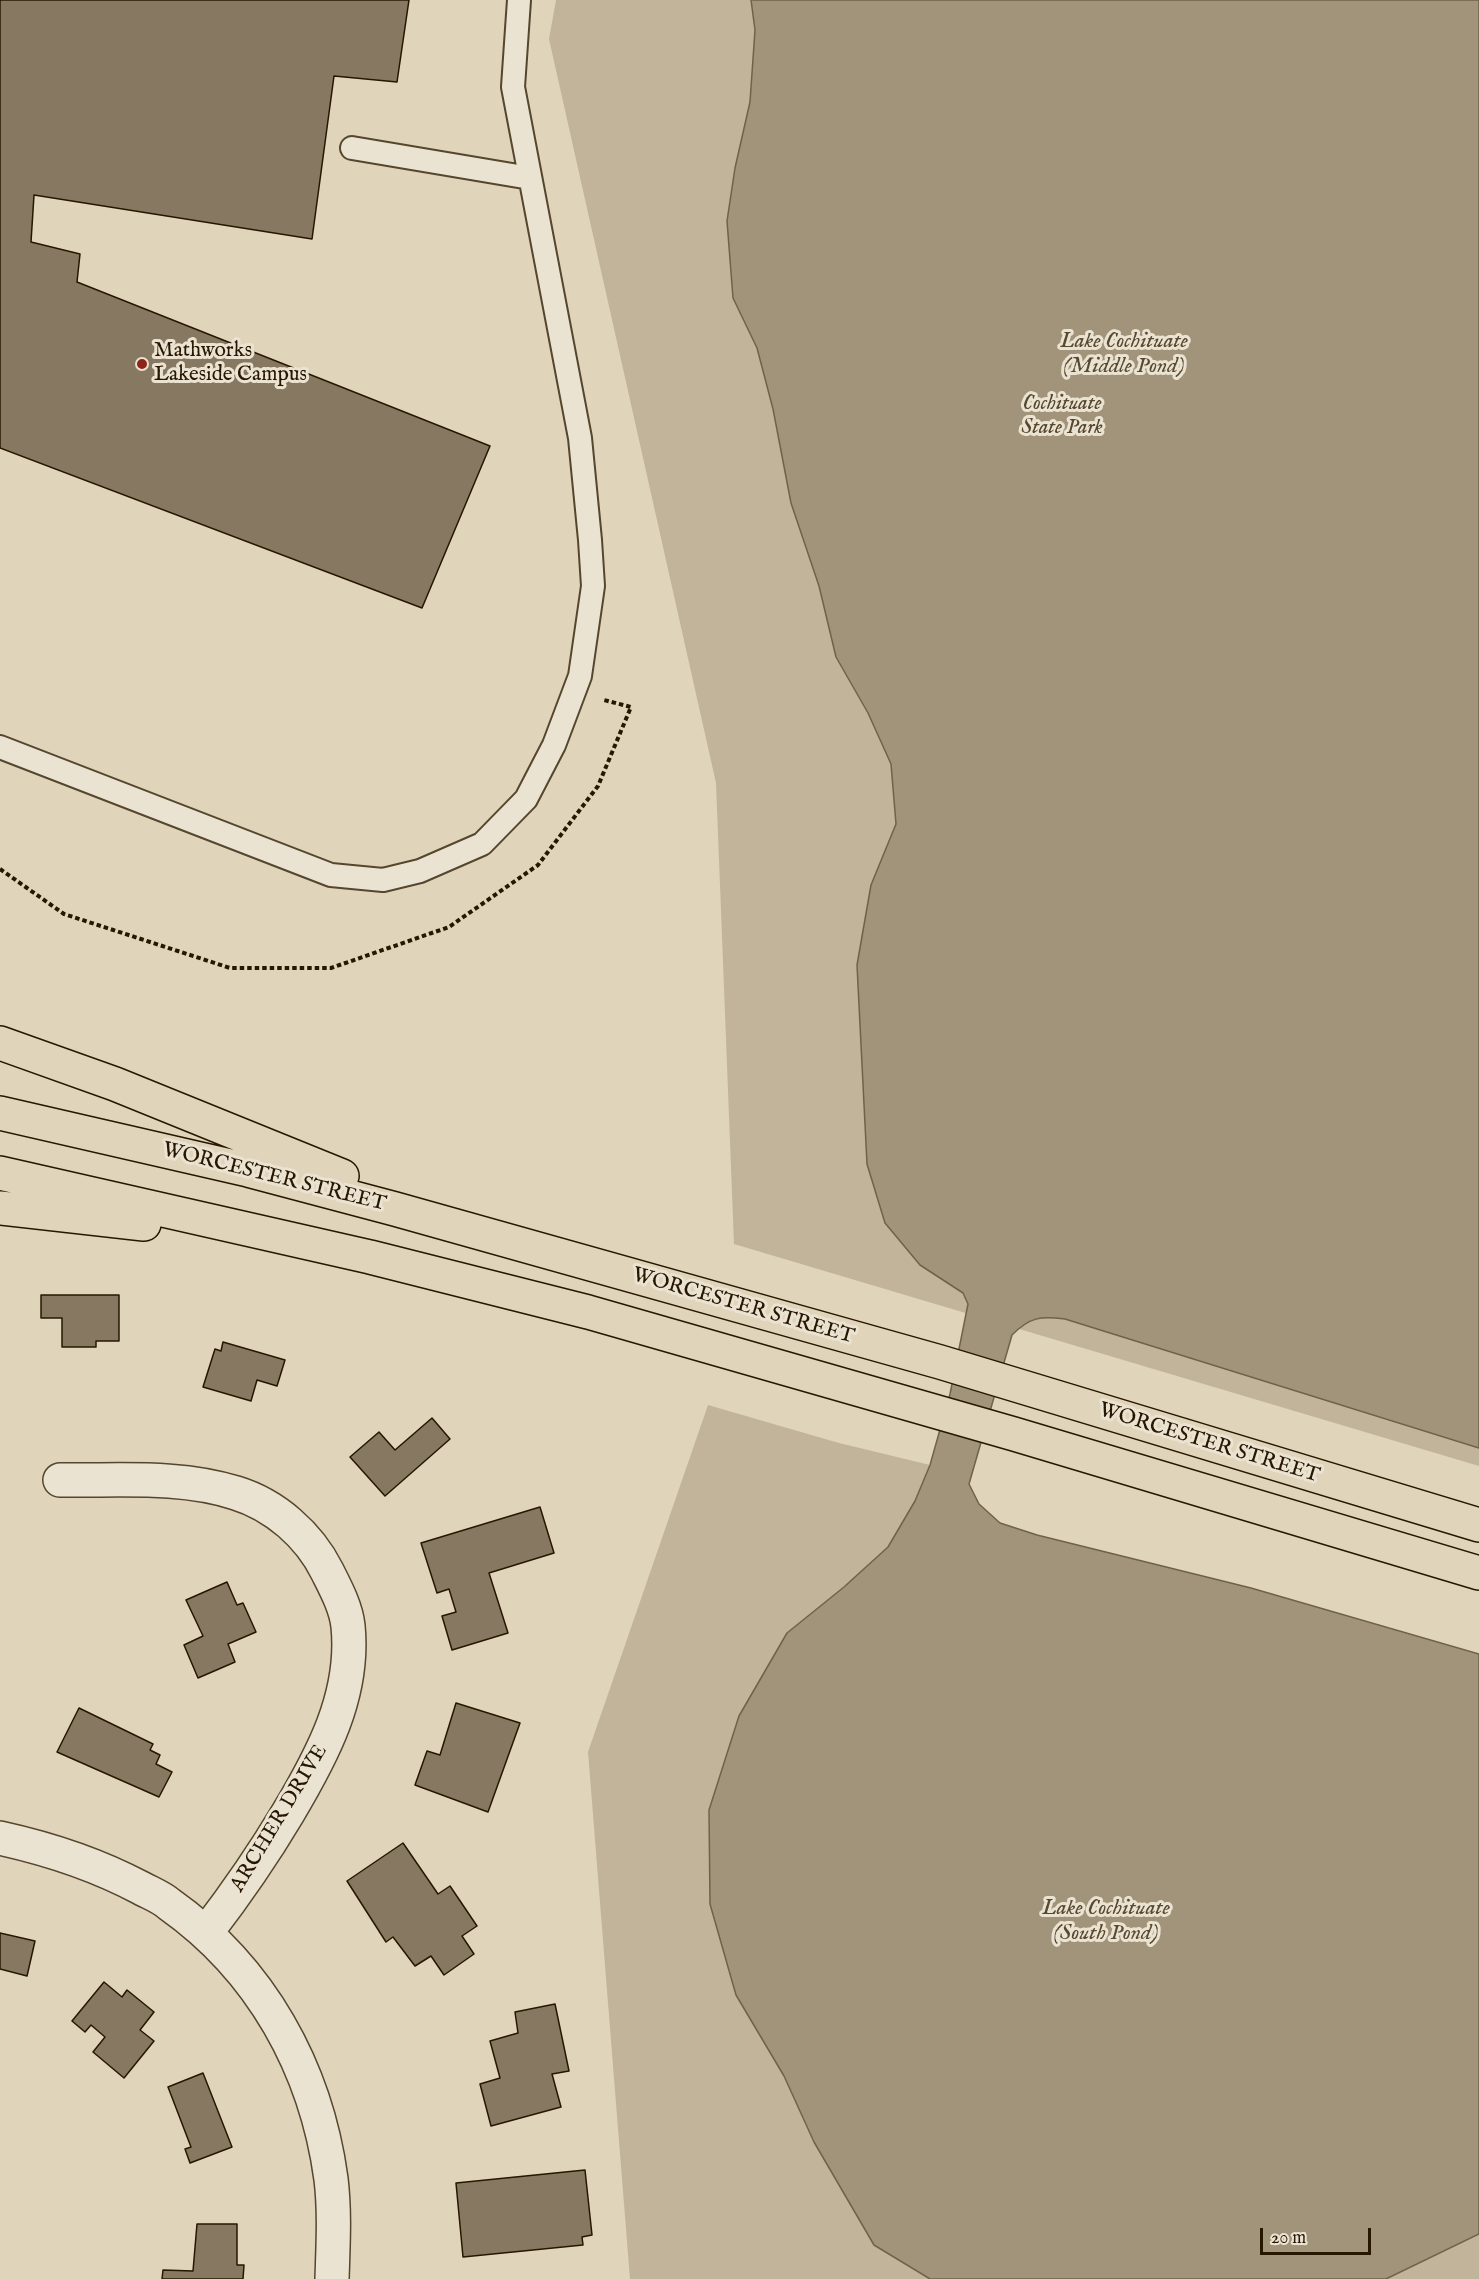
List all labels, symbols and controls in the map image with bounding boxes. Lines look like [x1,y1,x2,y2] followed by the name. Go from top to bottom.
[1060,329,1188,380] water label: Lake Cochituate (Middle Pond)
[154,339,307,389] place label: Mathworks Lakeside Campus
[135,357,149,371] marker: Mathworks Lakeside Campus
[1021,392,1103,442] park label: Cochituate State Park
[160,1138,388,1218] street label: WORCESTER STREET
[629,1263,857,1351] street label: WORCESTER STREET
[1096,1398,1322,1490] street label: WORCESTER STREET
[226,1741,334,1897] street label: ARCHER DRIVE
[1042,1896,1170,1948] water label: Lake Cochituate (South Pond)
[1263,2216,1374,2254] scale bar
[1271,2227,1306,2250] text: 20 m

